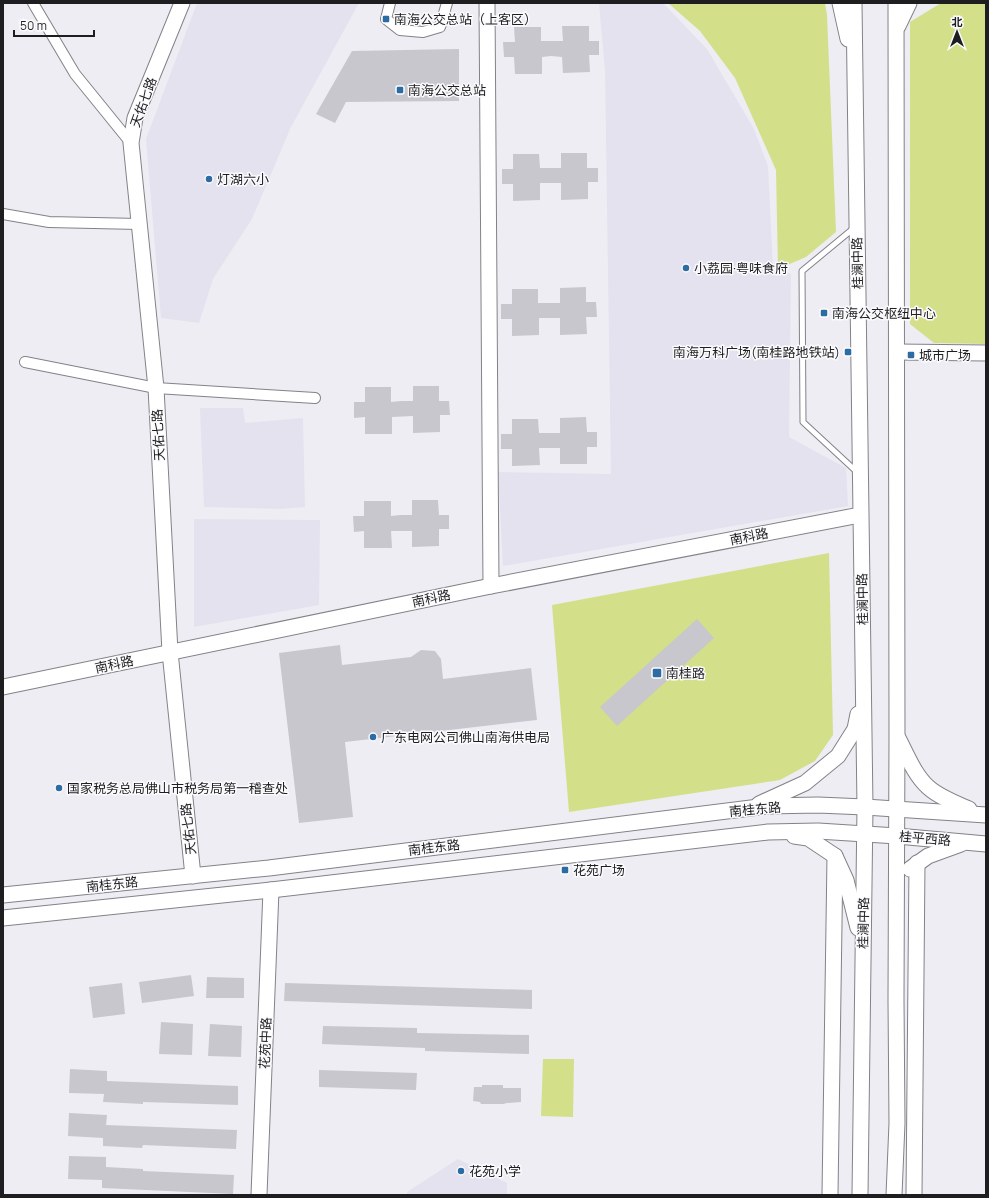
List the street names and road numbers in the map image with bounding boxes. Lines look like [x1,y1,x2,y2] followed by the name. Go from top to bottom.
[126,74,160,130] street label: 天佑七路
[848,237,866,289] street label: 桂澜中路
[148,409,168,461] street label: 天佑七路
[728,523,770,549] street label: 南科路
[853,573,871,625] street label: 桂澜中路
[410,585,452,611] street label: 南科路
[93,651,135,677] street label: 南科路
[728,798,782,820] street label: 南桂东路
[176,802,200,856] street label: 天佑七路
[898,827,952,849] street label: 桂平西路
[407,835,461,859] street label: 南桂东路
[85,872,139,896] street label: 南桂东路
[854,897,872,949] street label: 桂澜中路
[255,1017,275,1069] street label: 花苑中路

